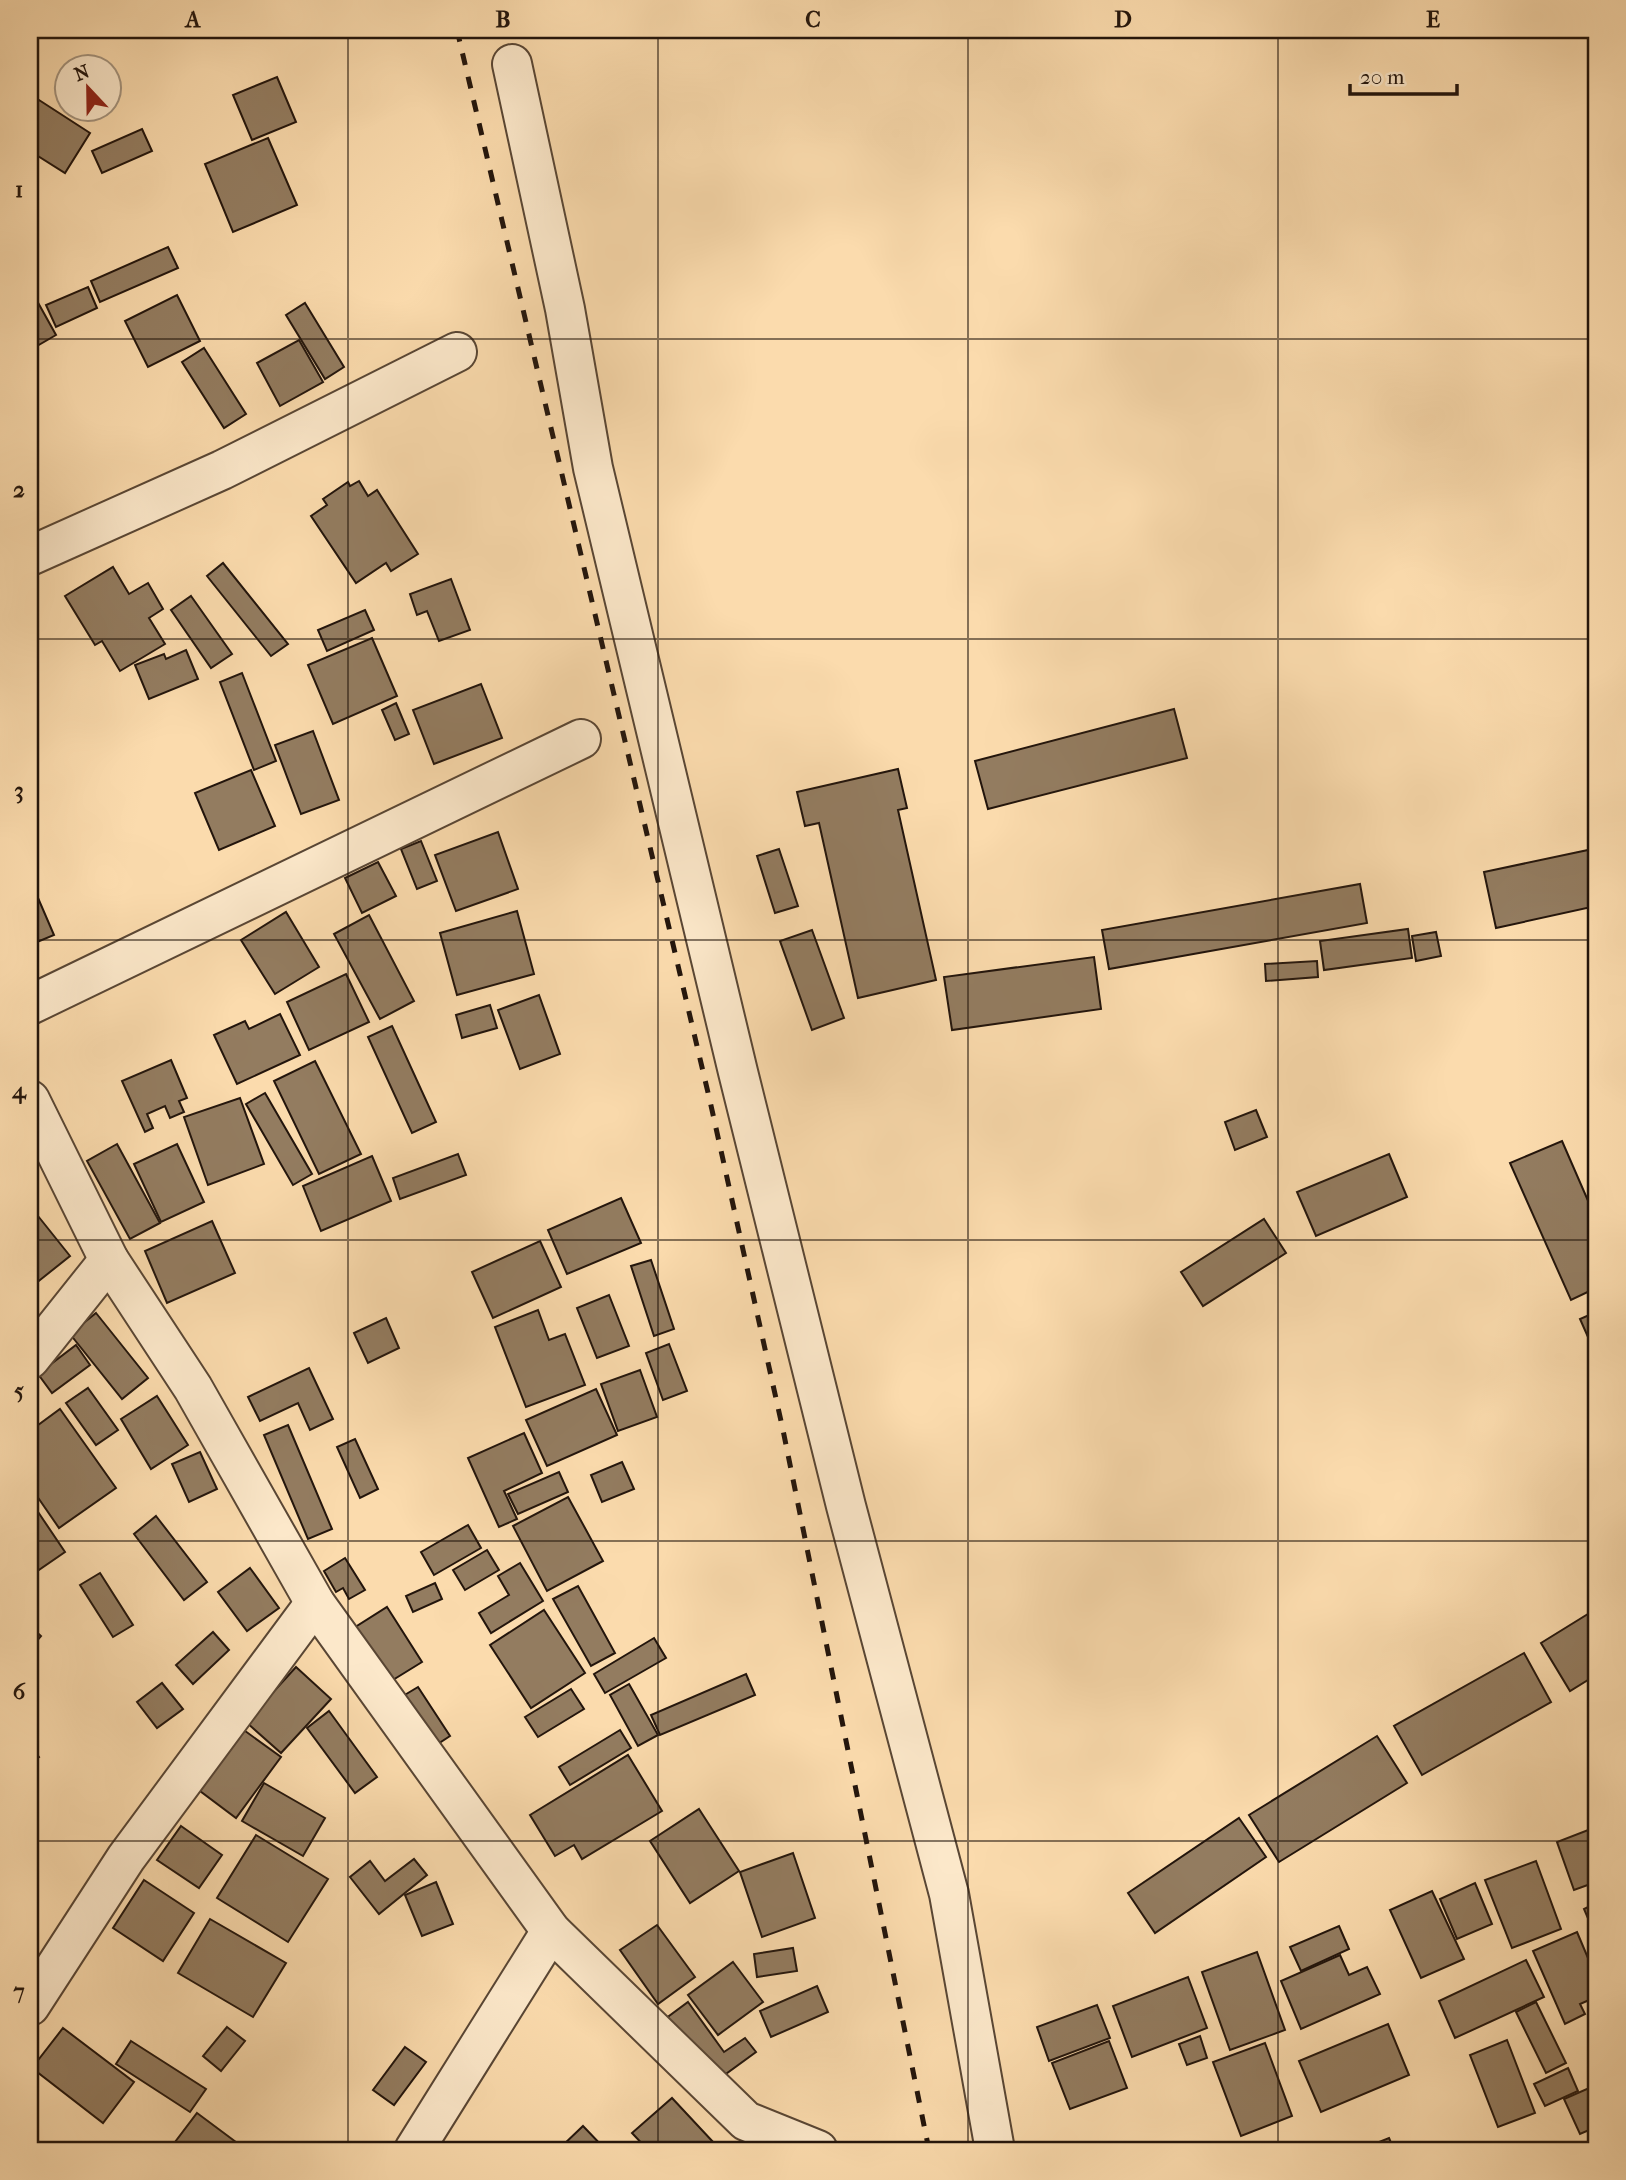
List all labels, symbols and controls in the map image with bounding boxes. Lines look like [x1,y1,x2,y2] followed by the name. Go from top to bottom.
[184,6,202,33] text: A
[496,6,511,33] text: B
[805,6,821,33] text: C
[1114,6,1132,33] text: D
[1426,6,1440,33] text: E
[52,52,122,122] north arrow
[1350,52,1456,96] scale bar
[71,60,93,86] text: N
[1360,65,1405,89] text: 20 m
[15,176,23,203] text: 1
[13,476,25,503] text: 2
[14,777,24,804] text: 3
[11,1077,27,1104] text: 4
[14,1377,24,1404] text: 5
[13,1678,26,1705] text: 6
[12,1978,25,2005] text: 7

